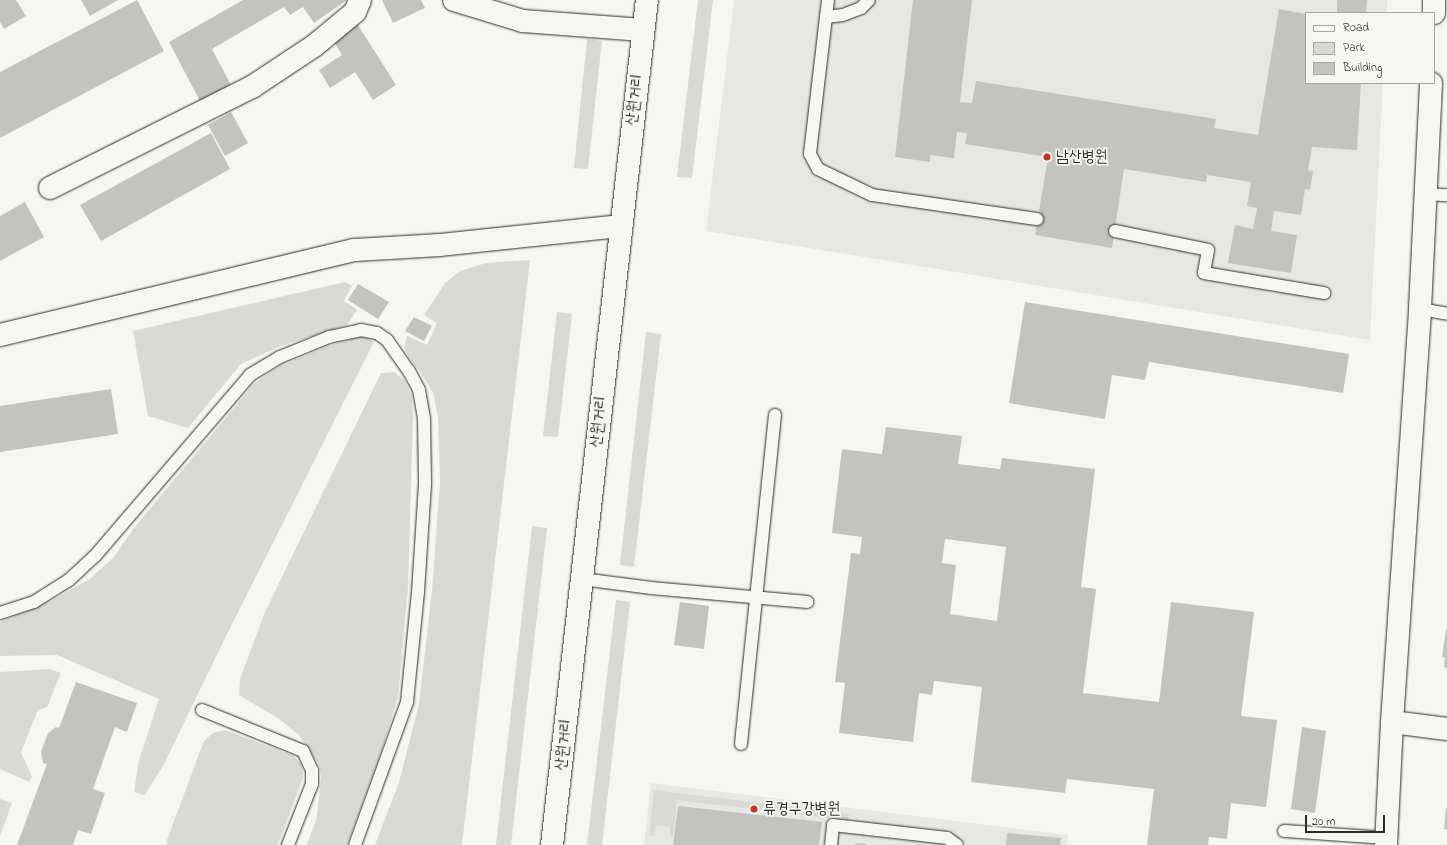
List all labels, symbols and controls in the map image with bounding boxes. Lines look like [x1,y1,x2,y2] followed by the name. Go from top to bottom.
[1305,12,1435,84] legend
[1343,19,1369,37] text: Road
[1343,39,1365,57] text: Park
[1343,59,1382,77] text: Building
[622,73,648,127] street label: 산원거리
[1056,147,1108,167] place label: 남산병원
[1041,151,1053,163] marker: 남산병원
[587,395,611,449] street label: 산원거리
[552,718,576,772] street label: 산원거리
[763,799,840,819] place label: 류경구강병원
[748,803,760,815] marker: 류경구강병원
[1307,807,1387,833] scale bar
[1312,813,1335,831] text: 20 m

